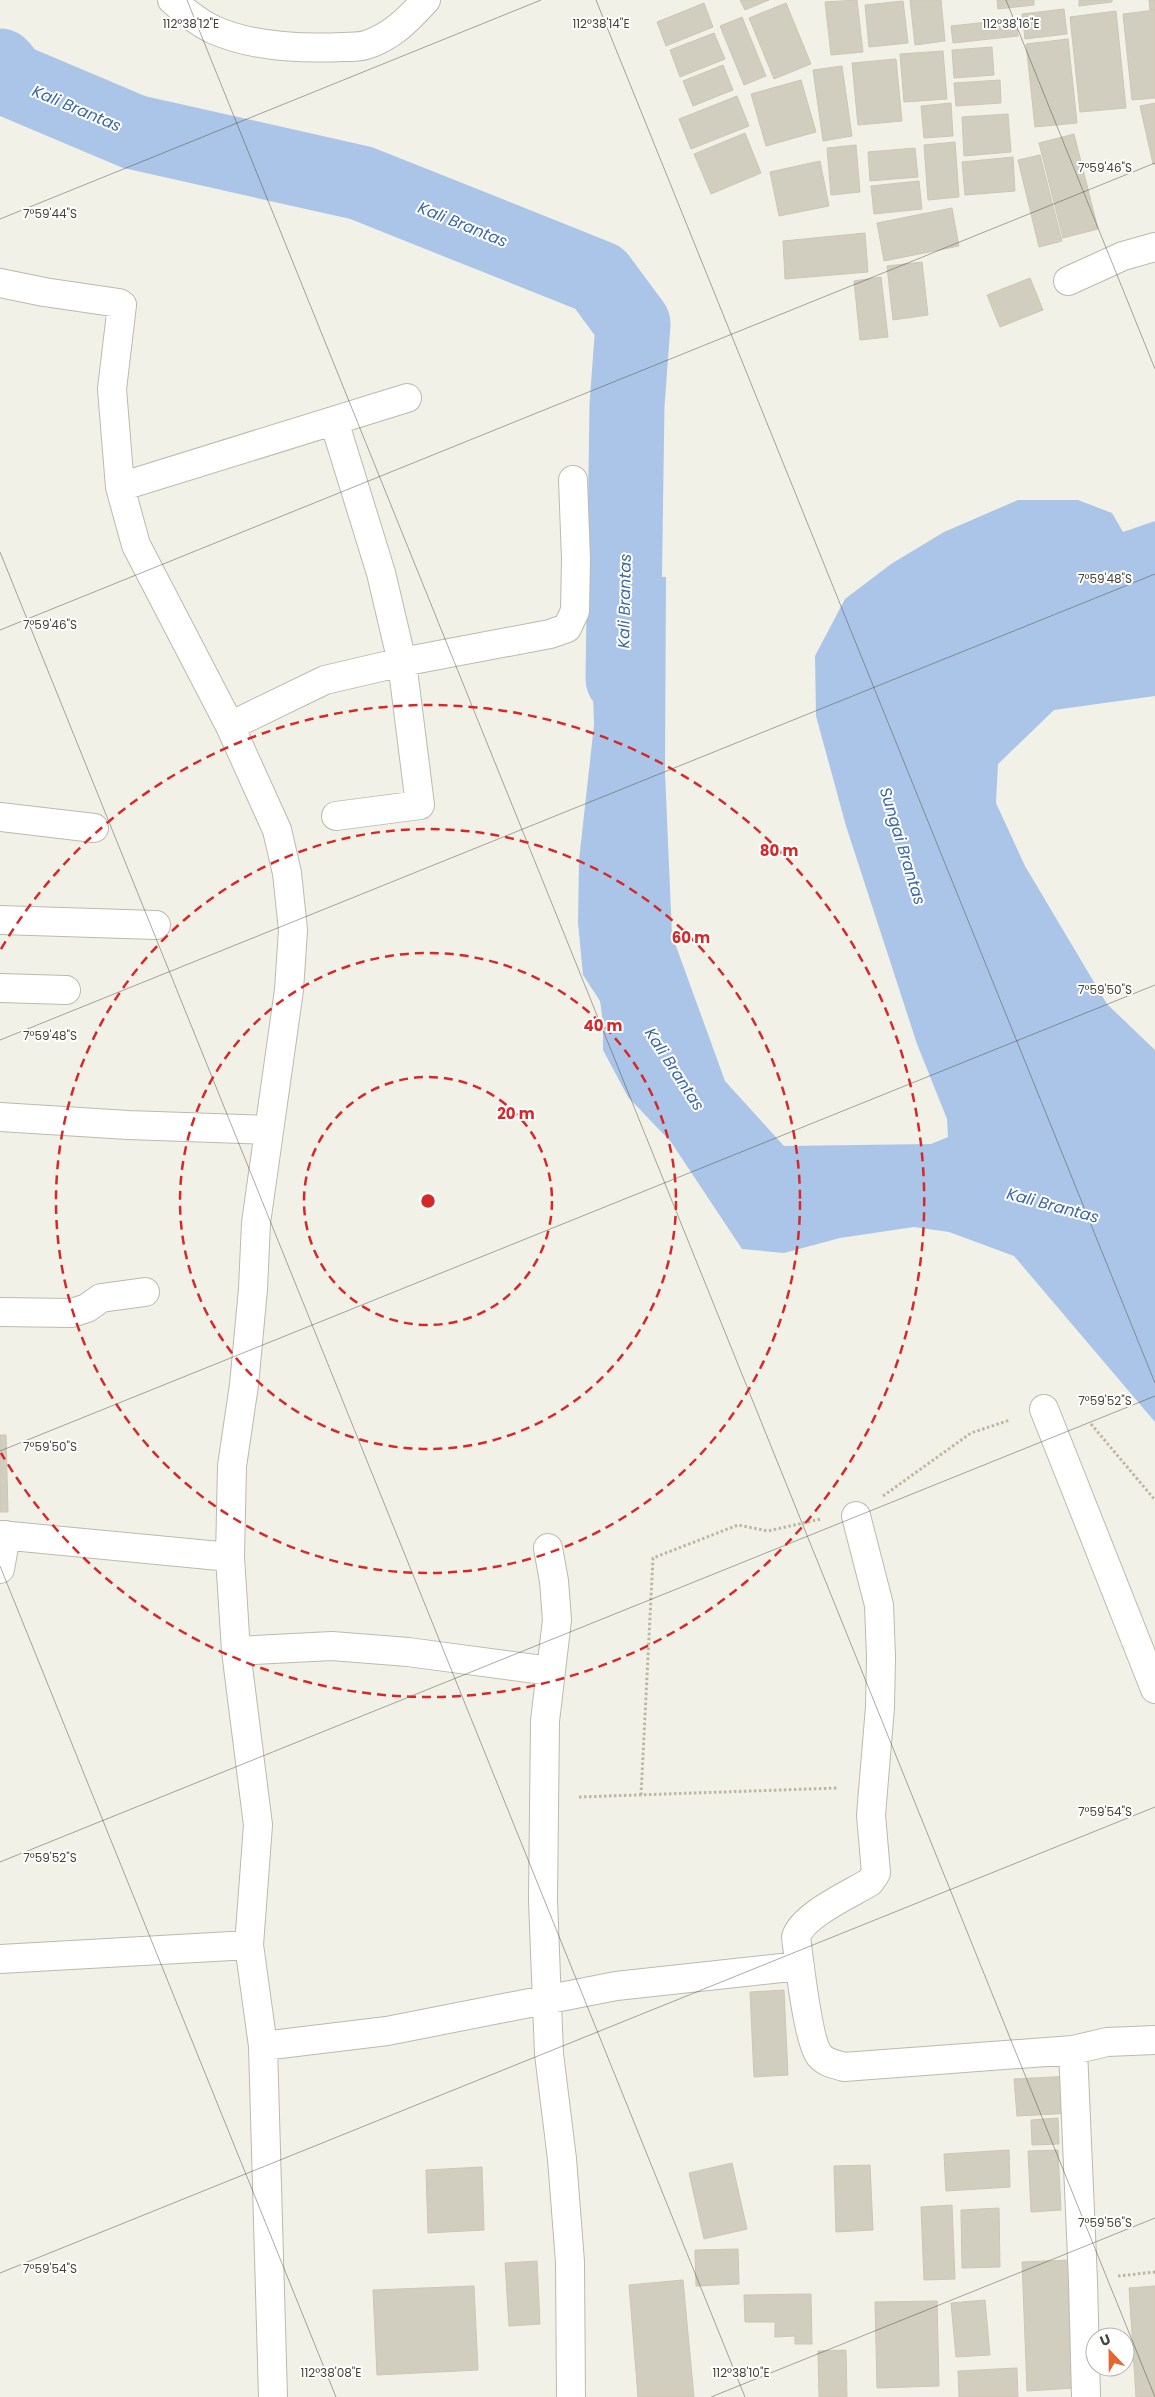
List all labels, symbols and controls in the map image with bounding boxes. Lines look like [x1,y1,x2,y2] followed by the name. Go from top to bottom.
[163,15,219,32] text: 112°38'12"E
[572,15,630,32] text: 112°38'14"E
[982,15,1040,32] text: 112°38'16"E
[29,79,125,138] water label: Kali Brantas
[1078,159,1132,176] text: 7°59'46"S
[415,196,511,253] water label: Kali Brantas
[23,205,77,222] text: 7°59'44"S
[612,553,637,649] water label: Kali Brantas
[1078,570,1132,587] text: 7°59'48"S
[23,616,77,633] text: 7°59'46"S
[874,784,931,908] water label: Sungai Brantas
[760,840,798,861] text: 80 m
[672,927,710,948] text: 60 m
[1078,981,1132,998] text: 7°59'50"S
[583,1015,623,1036] text: 40 m
[639,1023,710,1115] water label: Kali Brantas
[23,1027,77,1044] text: 7°59'48"S
[497,1103,535,1124] text: 20 m
[1004,1182,1102,1229] water label: Kali Brantas
[419,1192,437,1210] centre of rings
[1078,1392,1132,1409] text: 7°59'52"S
[23,1438,77,1455] text: 7°59'50"S
[1078,1803,1132,1820] text: 7°59'54"S
[23,1849,77,1866] text: 7°59'52"S
[1078,2214,1132,2231] text: 7°59'56"S
[23,2260,77,2277] text: 7°59'54"S
[1085,2327,1135,2377] north arrow
[1097,2329,1114,2351] text: U
[301,2364,361,2381] text: 112°38'08"E
[712,2364,770,2381] text: 112°38'10"E

